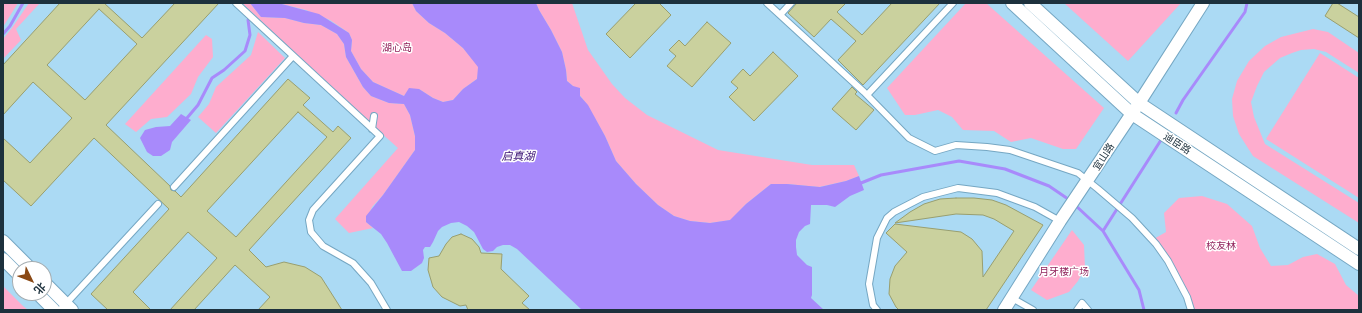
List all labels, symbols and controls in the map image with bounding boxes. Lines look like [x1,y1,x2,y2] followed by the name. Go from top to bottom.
[382,42,412,54] park label: 湖心岛
[1161,131,1193,157] street label: 迪臣路
[1091,141,1117,173] street label: 宜山路
[502,150,534,164] water label: 启真湖
[1206,240,1236,252] park label: 校友林
[12,261,52,301] north arrow
[1039,266,1089,278] park label: 月牙楼广场
[31,280,49,297] text: 北

